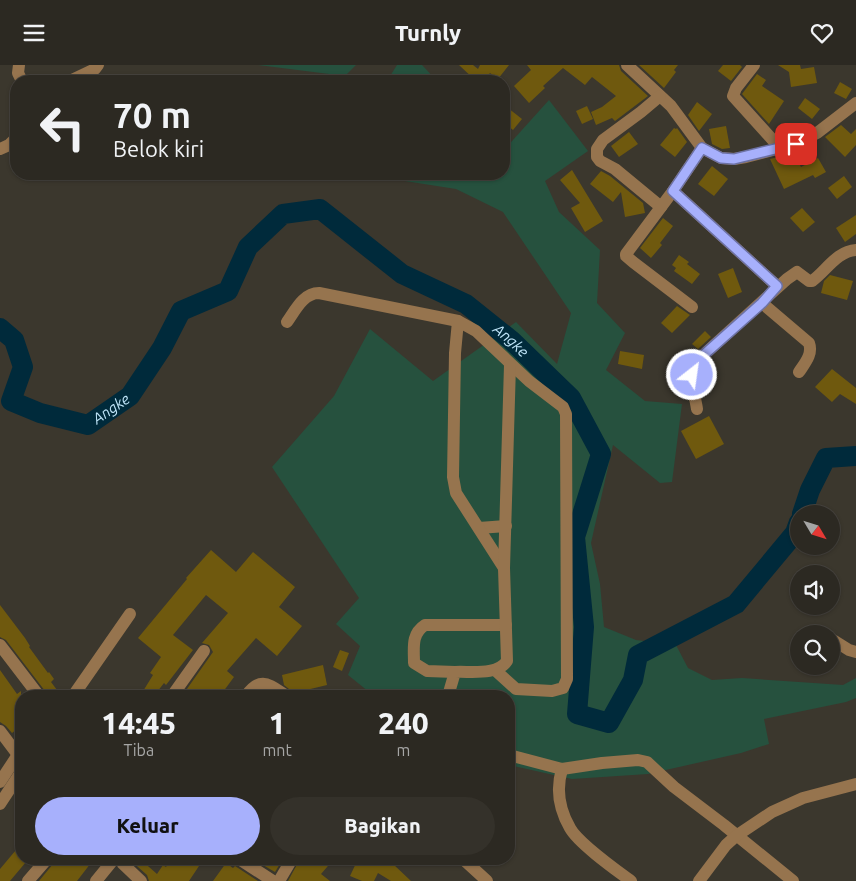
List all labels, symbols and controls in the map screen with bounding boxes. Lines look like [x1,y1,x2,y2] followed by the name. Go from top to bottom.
[20,19,48,47] icon: menu
[808,19,836,47] icon: heart
[395,20,461,45] text: Turnly
[30,95,95,160] icon: left
[113,95,191,135] text: 70 m
[775,123,817,165] pin
[782,130,810,158] icon: arrive
[113,136,204,161] text: Belok kiri
[489,320,532,360] water label: Angke
[665,348,717,400] position arrow
[88,390,133,428] water label: Angke
[790,505,840,555] north arrow
[790,505,840,675] map controls
[790,565,840,615] button: sound
[790,625,840,675] button: search
[101,706,176,740] text: 14:45
[269,706,286,740] text: 1
[378,706,429,740] text: 240
[123,741,154,759] text: Tiba
[263,741,292,759] text: mnt
[396,741,410,759] text: m
[35,797,260,855] button: Keluar
[270,797,495,855] button: Bagikan

